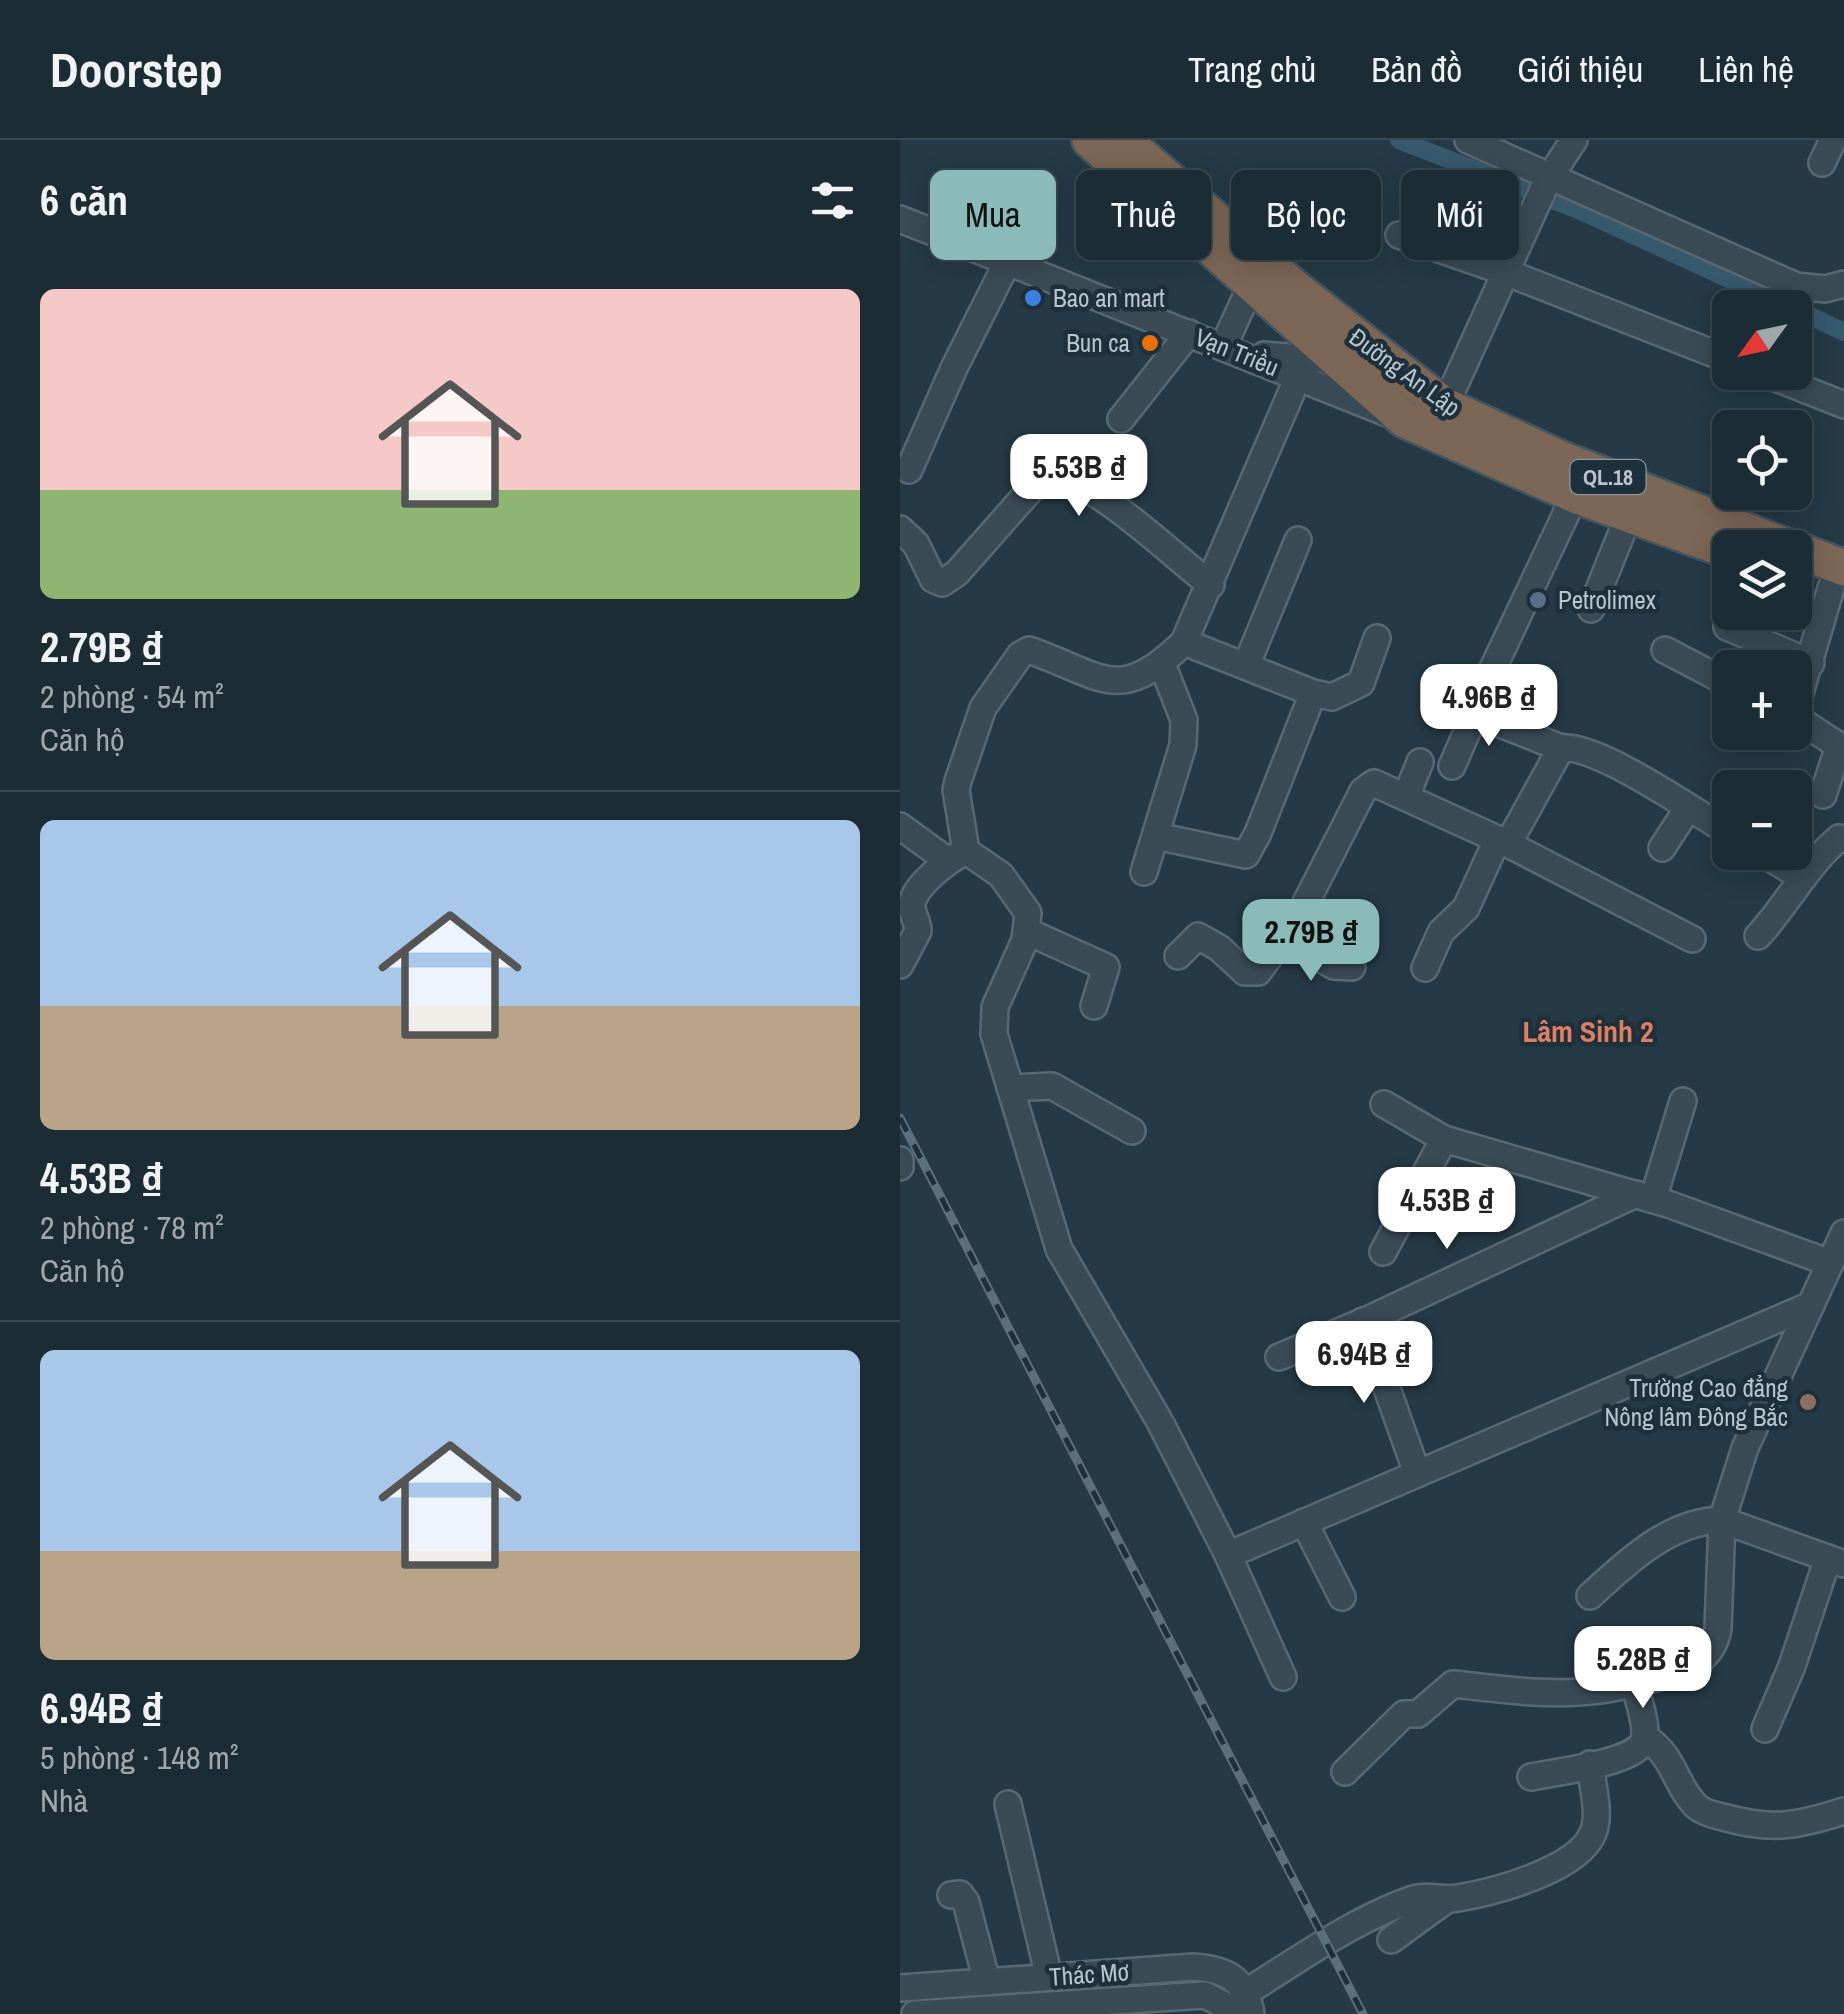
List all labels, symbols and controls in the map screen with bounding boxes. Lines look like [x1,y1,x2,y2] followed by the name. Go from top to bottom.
[50,37,223,102] text: Doorstep
[1188,46,1316,93] text: Trang chủ
[1371,46,1462,93] text: Bản đồ
[1517,46,1643,93] text: Giới thiệu
[1698,46,1794,93] text: Liên hệ
[930,170,1056,260] chip: Mua
[1076,170,1211,260] chip: Thuê
[1231,170,1381,260] chip: Bộ lọc
[1401,170,1519,260] chip: Mới
[40,172,128,228] text: 6 căn
[805,173,860,228] icon: filters
[1053,281,1165,315] place label: Bao an mart
[1022,287,1044,309] marker: Bao an mart
[1712,290,1812,390] north arrow
[1712,290,1812,870] map controls
[1190,320,1284,384] street label: Vạn Triều
[1342,320,1468,424] street label: Đường An Lập
[1066,326,1131,360] place label: Bun ca
[1139,332,1161,354] marker: Bun ca
[360,354,540,534] icon: home
[1712,410,1812,510] button: locate
[987,434,1171,519] pin: 5.53B ₫
[1032,445,1126,488] text: 5.53B ₫
[1570,460,1646,494] road number: QL.18
[1712,530,1812,630] button: layers
[1558,583,1657,617] place label: Petrolimex
[1527,589,1549,611] marker: Petrolimex
[40,619,163,675] text: 2.79B ₫
[1712,650,1812,750] button: +
[1397,664,1581,749] pin: 4.96B ₫
[40,675,224,718] text: 2 phòng · 54 m²
[1442,675,1536,718] text: 4.96B ₫
[40,718,125,761] text: Căn hộ
[1712,770,1812,870] button: −
[360,885,540,1065] icon: home
[1219,899,1403,984] pin: 2.79B ₫
[1264,910,1358,953] text: 2.79B ₫
[1522,1011,1654,1051] district label: Lâm Sinh 2
[40,1150,163,1206] text: 4.53B ₫
[1355,1167,1539,1252] pin: 4.53B ₫
[1400,1178,1494,1221] text: 4.53B ₫
[40,1206,224,1249] text: 2 phòng · 78 m²
[40,1249,125,1292] text: Căn hộ
[1272,1321,1456,1406] pin: 6.94B ₫
[1317,1332,1411,1375] text: 6.94B ₫
[1605,1371,1789,1434] place label: Trường Cao đẳng Nông lâm Đông Bắc
[1797,1391,1819,1413] marker: Trường Cao đẳng Nông lâm Đông Bắc
[360,1415,540,1595] icon: home
[1551,1626,1735,1711] pin: 5.28B ₫
[1596,1637,1690,1680] text: 5.28B ₫
[40,1680,163,1736] text: 6.94B ₫
[40,1736,238,1779] text: 5 phòng · 148 m²
[40,1779,88,1822] text: Nhà
[1048,1954,1130,1994] street label: Thác Mơ

